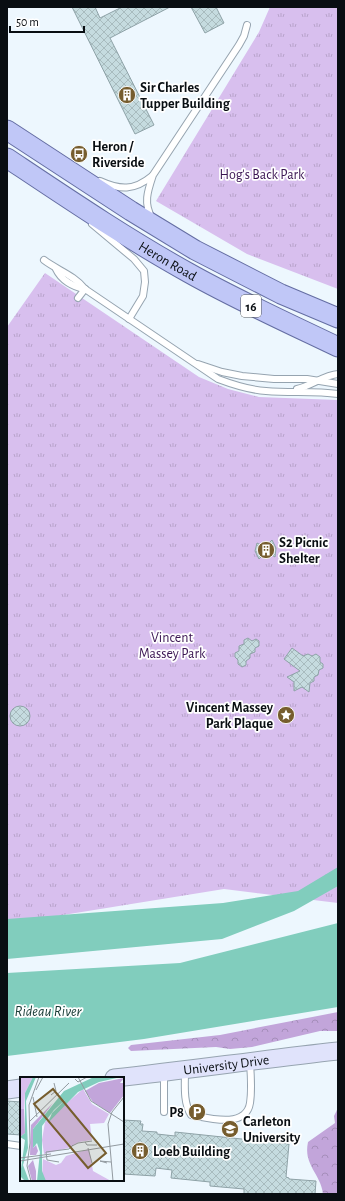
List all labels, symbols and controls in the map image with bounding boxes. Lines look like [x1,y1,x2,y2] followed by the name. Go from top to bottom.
[10,8,84,34] scale bar
[16,16,39,28] text: 50 m
[140,81,231,111] place label: Sir Charles Tupper Building
[117,85,137,105] building icon: Sir Charles Tupper Building
[92,140,145,170] place label: Heron / Riverside
[69,144,89,164] bus stop icon: Heron / Riverside
[220,168,305,182] park label: Hog's Back Park
[136,239,199,284] street label: Heron Road
[241,295,261,317] road number: 16
[279,536,328,566] place label: S2 Picnic Shelter
[256,540,276,560] building icon: S2 Picnic Shelter
[139,631,206,661] park label: Vincent Massey Park
[186,701,274,731] place label: Vincent Massey Park Plaque
[276,705,296,725] place icon: Vincent Massey Park Plaque
[15,1004,83,1019] water label: Rideau River
[183,1053,270,1078] street label: University Drive
[20,1077,124,1181] inset map
[187,1102,207,1122] parking icon: P8
[169,1106,184,1120] place label: P8
[243,1115,301,1145] place label: Carleton University
[220,1119,240,1139] school or university icon: Carleton University
[130,1141,150,1161] building icon: Loeb Building
[153,1145,231,1159] place label: Loeb Building

